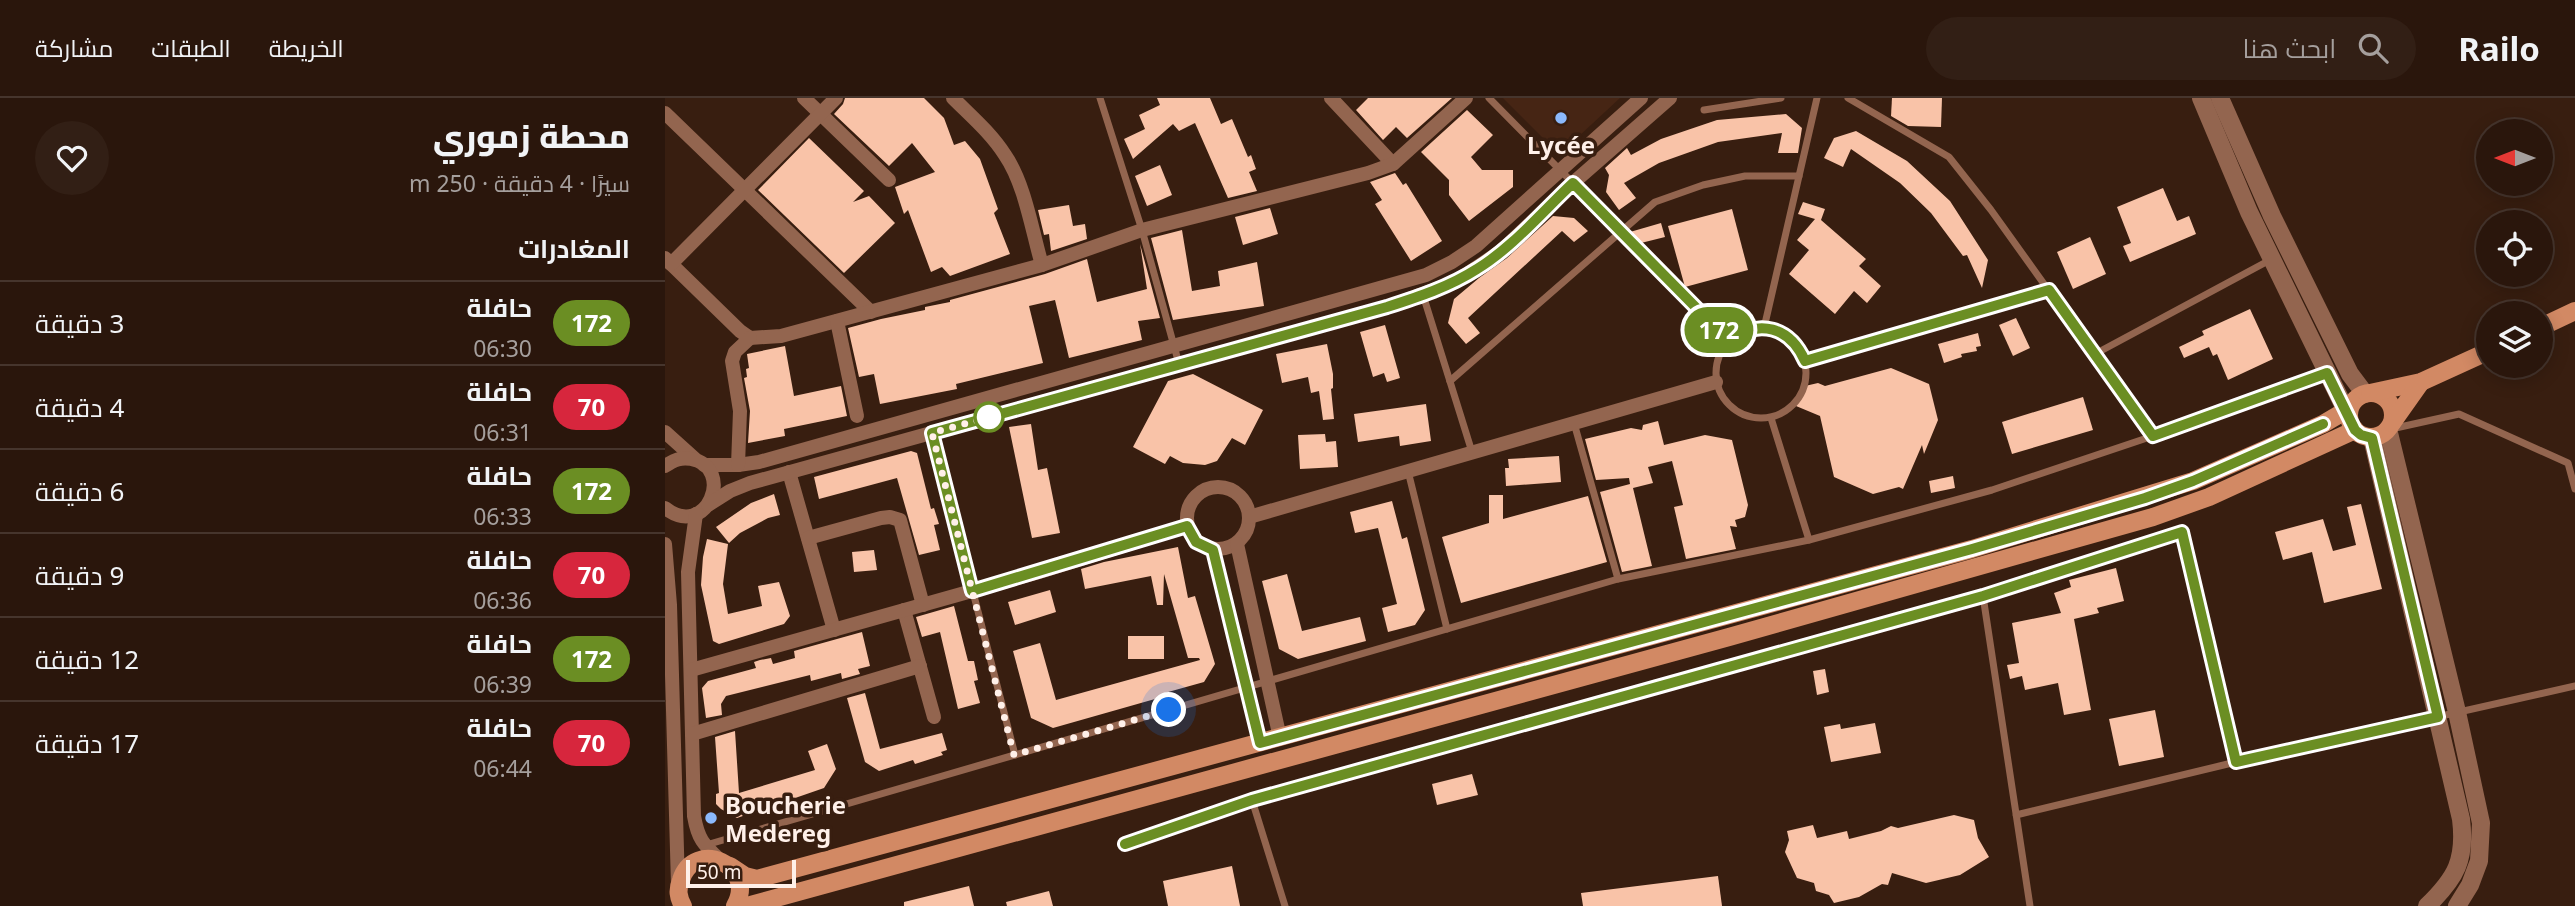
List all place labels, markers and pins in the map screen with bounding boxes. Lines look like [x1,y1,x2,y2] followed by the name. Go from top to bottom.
[1553,110,1569,126] marker: Lycée
[1527,128,1595,161] place label: Lycée
[974,402,1004,432] unlabelled marker
[725,788,846,849] place label: Boucherie Medereg
[703,810,719,826] marker: Boucherie Medereg

